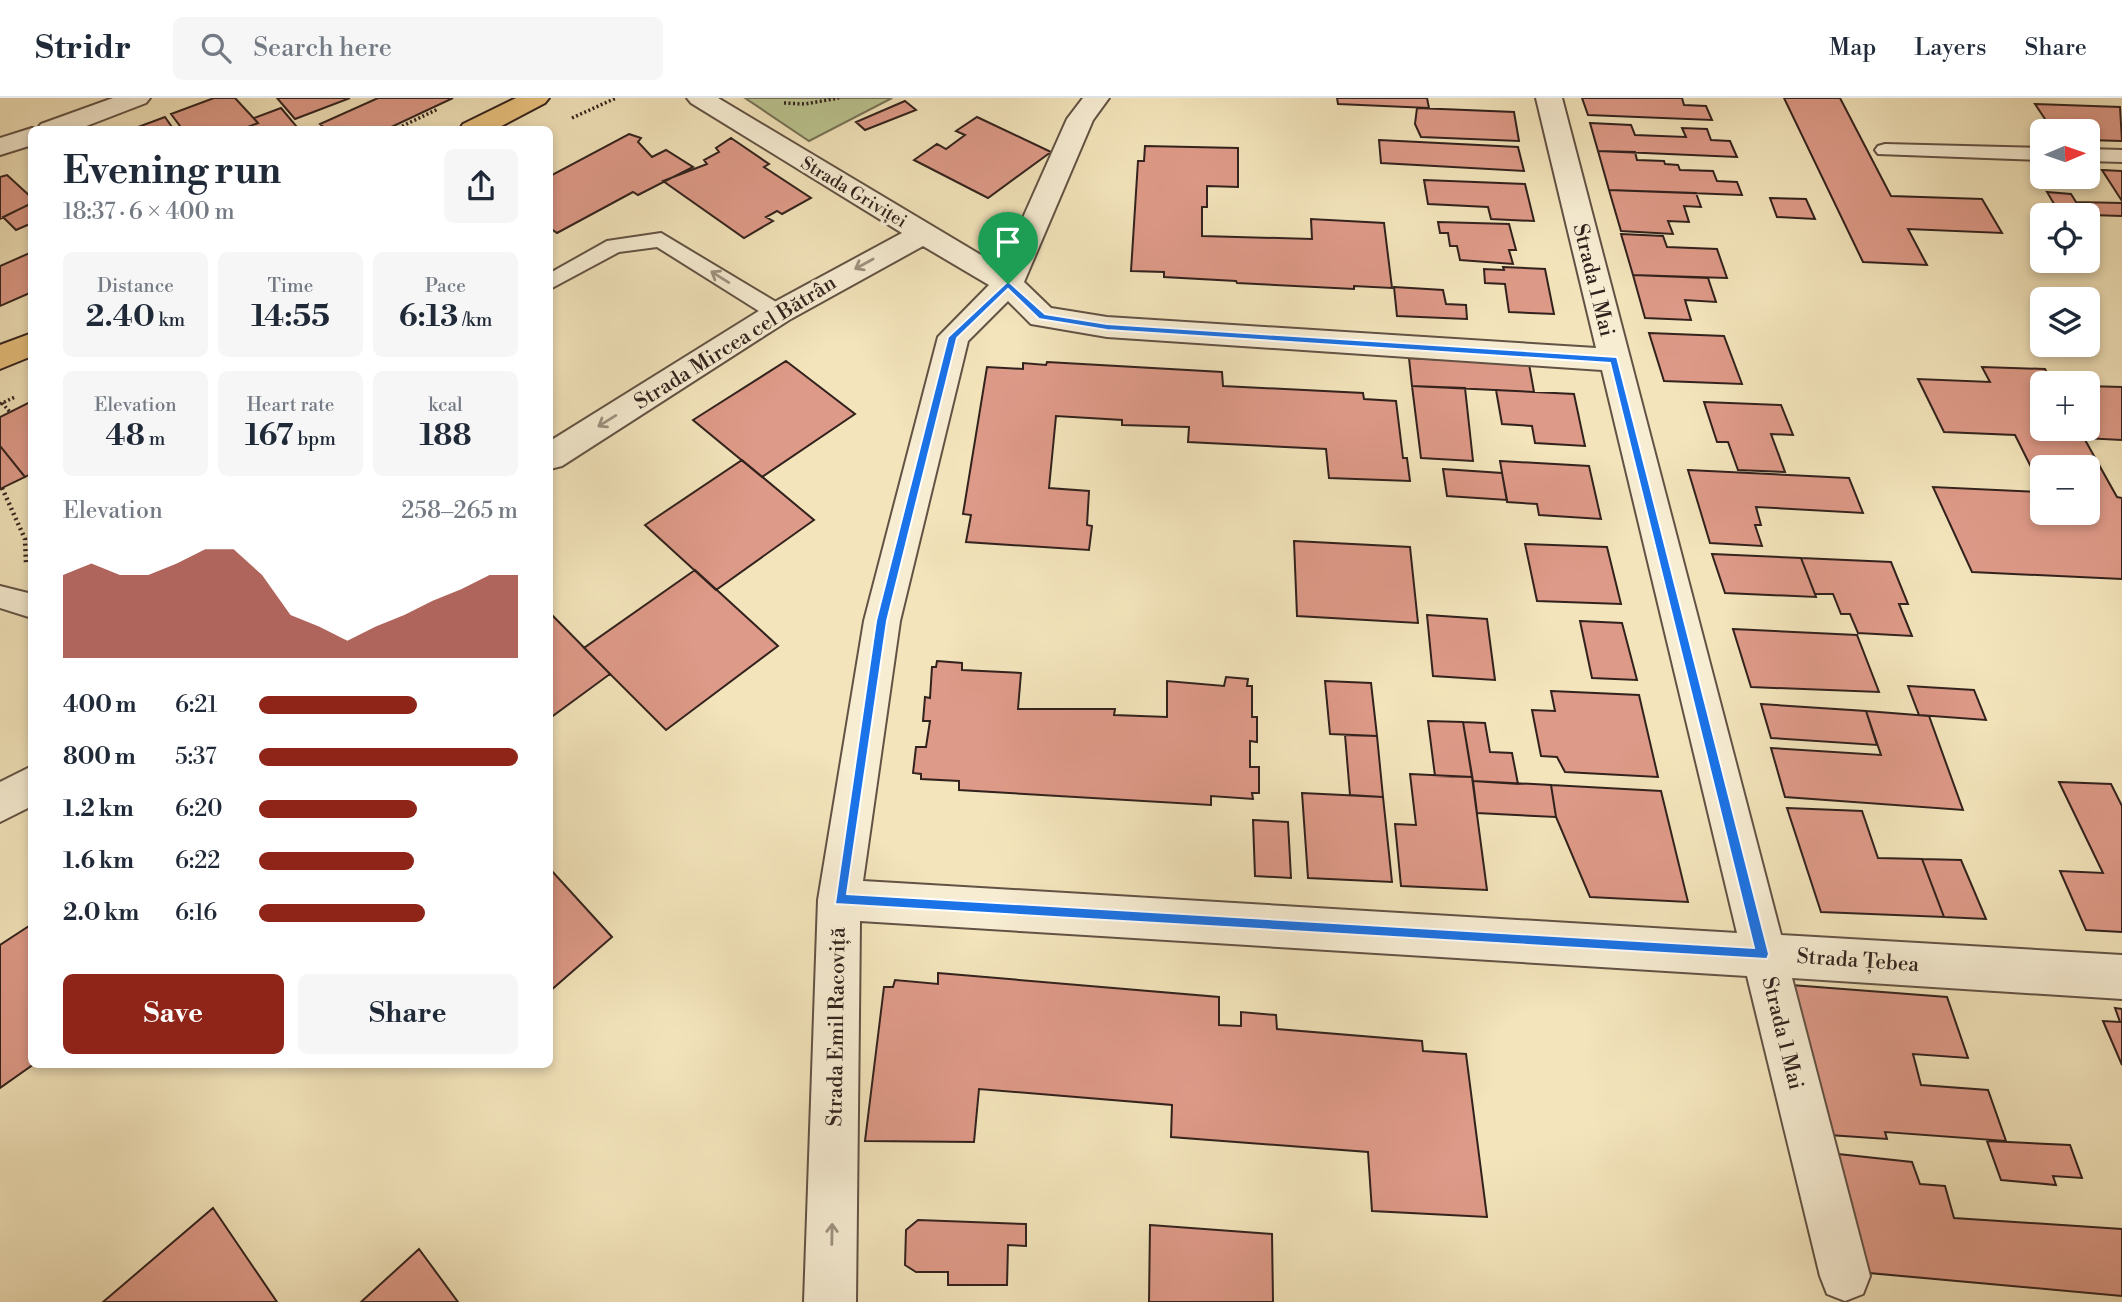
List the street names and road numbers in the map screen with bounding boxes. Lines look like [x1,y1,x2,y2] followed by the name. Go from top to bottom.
[796,152,911,233] street label: Strada Griviței
[1566,221,1620,339] street label: Strada 1 Mai
[630,270,842,416] street label: Strada Mircea cel Bătrân
[822,927,852,1127] street label: Strada Emil Racoviță
[1796,944,1920,978] street label: Strada Țebea
[1755,974,1809,1092] street label: Strada 1 Mai

